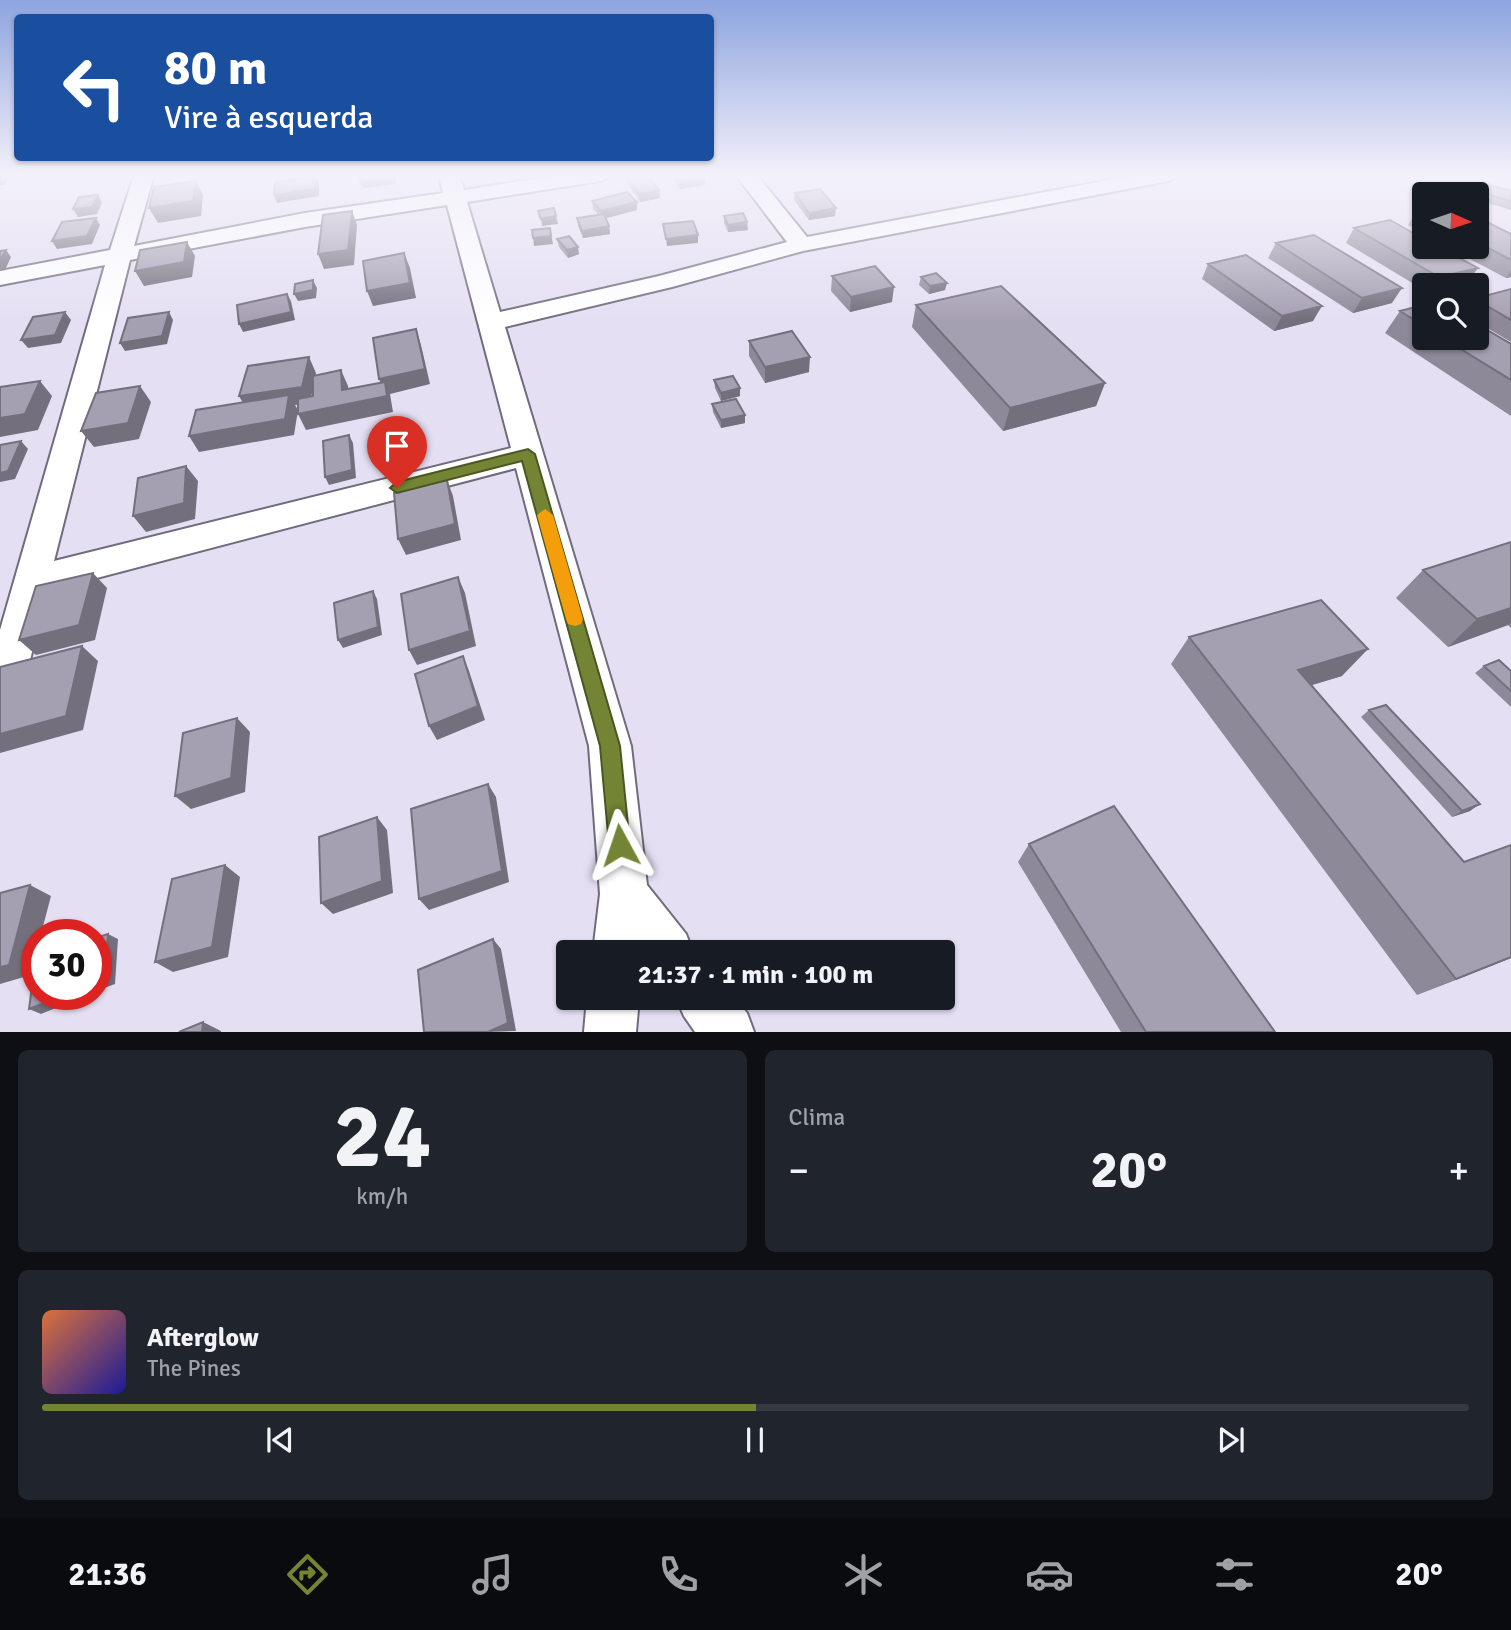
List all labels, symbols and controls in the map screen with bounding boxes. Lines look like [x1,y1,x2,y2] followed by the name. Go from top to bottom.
[164,38,267,98] text: 80 m
[49,42,140,133] icon: left
[164,98,374,137] text: Vire à esquerda
[1412,182,1489,259] north arrow
[1412,182,1489,350] map controls
[1412,273,1489,350] button: search
[367,416,427,488] pin
[378,427,416,465] icon: arrive
[583,808,657,882] position arrow
[21,919,112,1010] speed limit sign: 30
[638,959,873,991] text: 21:37 · 1 min · 100 m
[333,1080,431,1193] text: 24
[789,1103,845,1132] text: Clima
[1090,1138,1167,1202] text: 20°
[789,1147,809,1194] text: −
[1448,1147,1469,1194] text: +
[356,1182,408,1211] text: km/h
[147,1322,259,1354] text: Afterglow
[147,1354,241,1383] text: The Pines
[261,1421,299,1459] icon: previous
[736,1421,774,1459] icon: pause
[1212,1421,1250,1459] icon: next
[283,1550,332,1599] icon: directions
[468,1550,517,1599] icon: music
[654,1550,703,1599] icon: phone
[839,1550,888,1599] icon: climate
[1025,1550,1074,1599] icon: car
[1210,1550,1259,1599] icon: filters
[68,1555,147,1594] text: 21:36
[1395,1555,1443,1594] text: 20°

